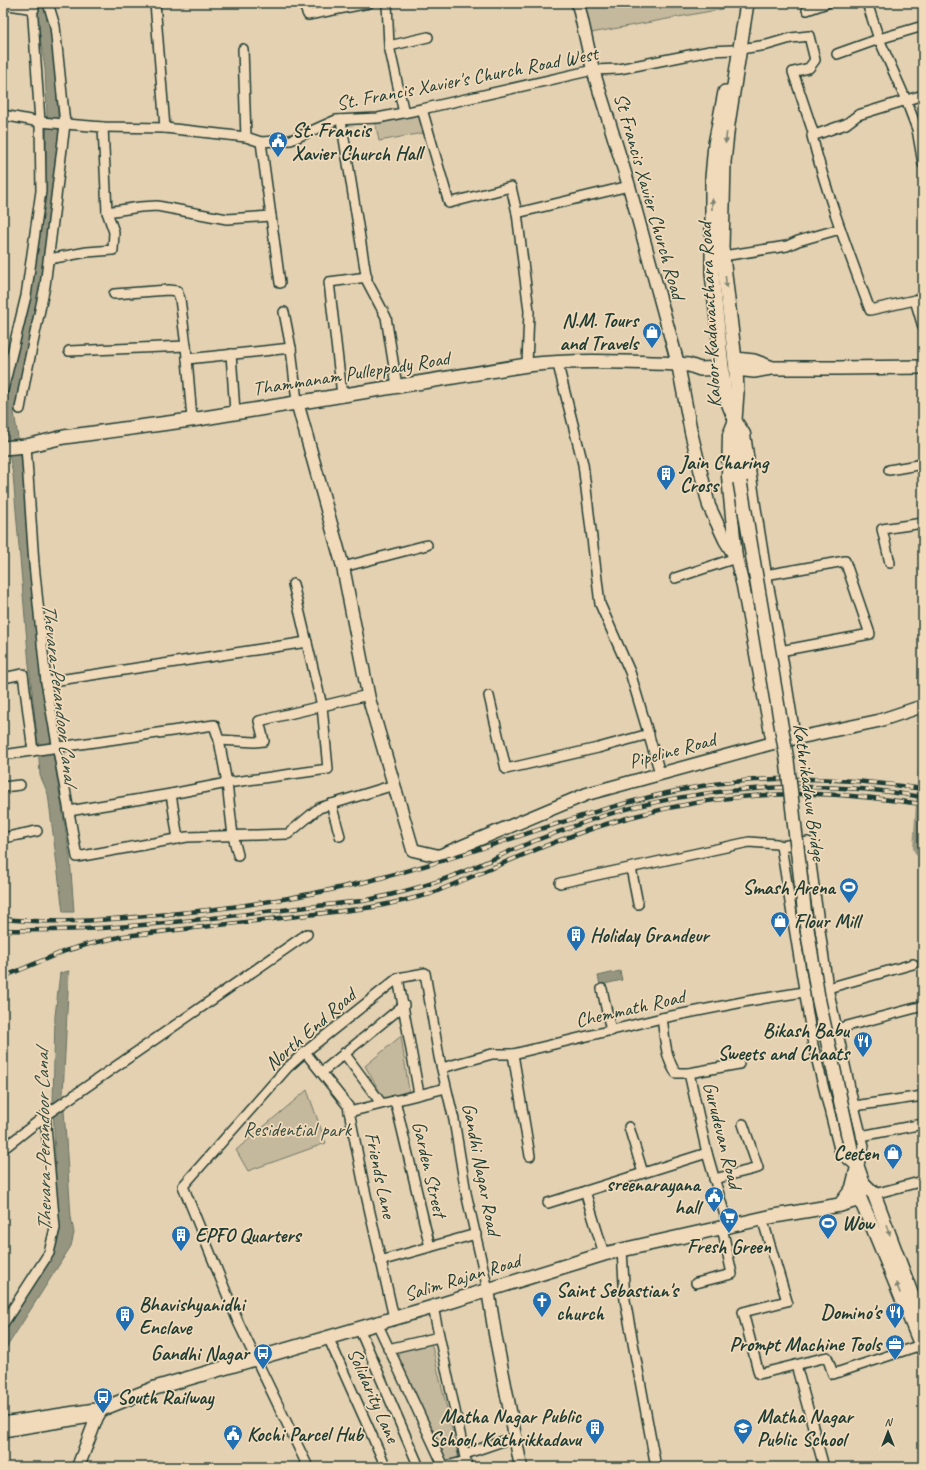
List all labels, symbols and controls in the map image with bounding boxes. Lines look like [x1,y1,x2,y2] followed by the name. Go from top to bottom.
[334,40,602,116] street label: St. Francis Xavier's Church Road West
[608,90,692,305] street label: St Francis Xavier Church Road
[292,118,425,166] place label: St. Francis Xavier Church Hall
[267,130,289,158] public building icon: St. Francis Xavier Church Hall
[723,132,730,144] one-way arrow
[709,197,715,210] one-way arrow
[692,219,727,408] street label: Kaloor-Kadavanthara Road
[723,276,729,288] one-way arrow
[560,308,640,356] place label: N.M. Tours and Travels
[641,321,663,349] shop icon: N.M. Tours and Travels
[251,345,454,401] street label: Thammanam Pulleppady Road
[678,450,770,498] place label: Jain Charing Cross
[655,463,677,491] building icon: Jain Charing Cross
[36,601,85,791] water label: Thevara-Perandoor Canal
[788,722,832,864] street label: Kathrikadavu Bridge
[626,726,721,774] street label: Pipeline Road
[742,875,837,900] place label: Smash Arena
[838,876,860,904] sports icon: Smash Arena
[794,909,864,934] place label: Flour Mill
[769,910,791,938] shop icon: Flour Mill
[590,923,711,948] place label: Holiday Grandeur
[565,924,587,952] building icon: Holiday Grandeur
[260,981,363,1076] street label: North End Road
[573,983,690,1033] street label: Chemmath Road
[718,1018,851,1066] place label: Bikash Babu Sweets and Chaats
[852,1030,874,1058] restaurant icon: Bikash Babu Sweets and Chaats
[28,1043,58,1232] water label: Thevara-Perandoor Canal
[697,1079,749,1194] street label: Gurudevan Road
[456,1101,507,1240] street label: Gandhi Nagar Road
[243,1117,353,1142] park label: Residential park
[406,1119,453,1223] street label: Garden Street
[359,1130,402,1222] street label: Friends Lane
[834,1141,880,1166] place label: Ceeten
[882,1142,904,1170] shop icon: Ceeten
[606,1172,703,1220] place label: sreenarayana hall
[703,1185,725,1213] public building icon: sreenarayana hall
[718,1206,740,1234] supermarket icon: Fresh Green
[842,1211,875,1236] place label: Wow
[817,1212,839,1240] sports icon: Wow
[195,1223,303,1248] place label: EPFO Quarters
[170,1224,192,1252] building icon: EPFO Quarters
[885,1225,891,1237] one-way arrow
[687,1234,772,1259] place label: Fresh Green
[401,1247,526,1307] street label: Salim Rajan Road
[556,1278,680,1326] place label: Saint Sebastian's church
[895,1282,902,1294] one-way arrow
[531,1290,553,1318] church icon: Saint Sebastian's church
[139,1292,247,1340] place label: Bhavishyanidhi Enclave
[821,1300,883,1325] place label: Domino's
[884,1301,906,1329] restaurant icon: Domino's
[114,1304,136,1332] building icon: Bhavishyanidhi Enclave
[729,1332,883,1357] place label: Prompt Machine Tools
[884,1333,906,1361] office icon: Prompt Machine Tools
[151,1341,252,1366] place label: Gandhi Nagar
[252,1342,274,1370] bus stop icon: Gandhi Nagar
[342,1344,406,1448] street label: Solidarity Lane
[117,1385,215,1411] place label: South Railway
[92,1386,114,1414] bus stop icon: South Railway
[429,1404,583,1452] place label: Matha Nagar Public School, Kathrikkadavu
[757,1404,855,1452] place label: Matha Nagar Public School
[868,1412,908,1452] north arrow
[885,1415,894,1429] text: N
[584,1417,606,1445] building icon: Matha Nagar Public School, Kathrikkadavu
[732,1417,754,1445] school or university icon: Matha Nagar Public School
[247,1422,365,1447] place label: Kochi Parcel Hub
[222,1423,244,1451] public building icon: Kochi Parcel Hub

